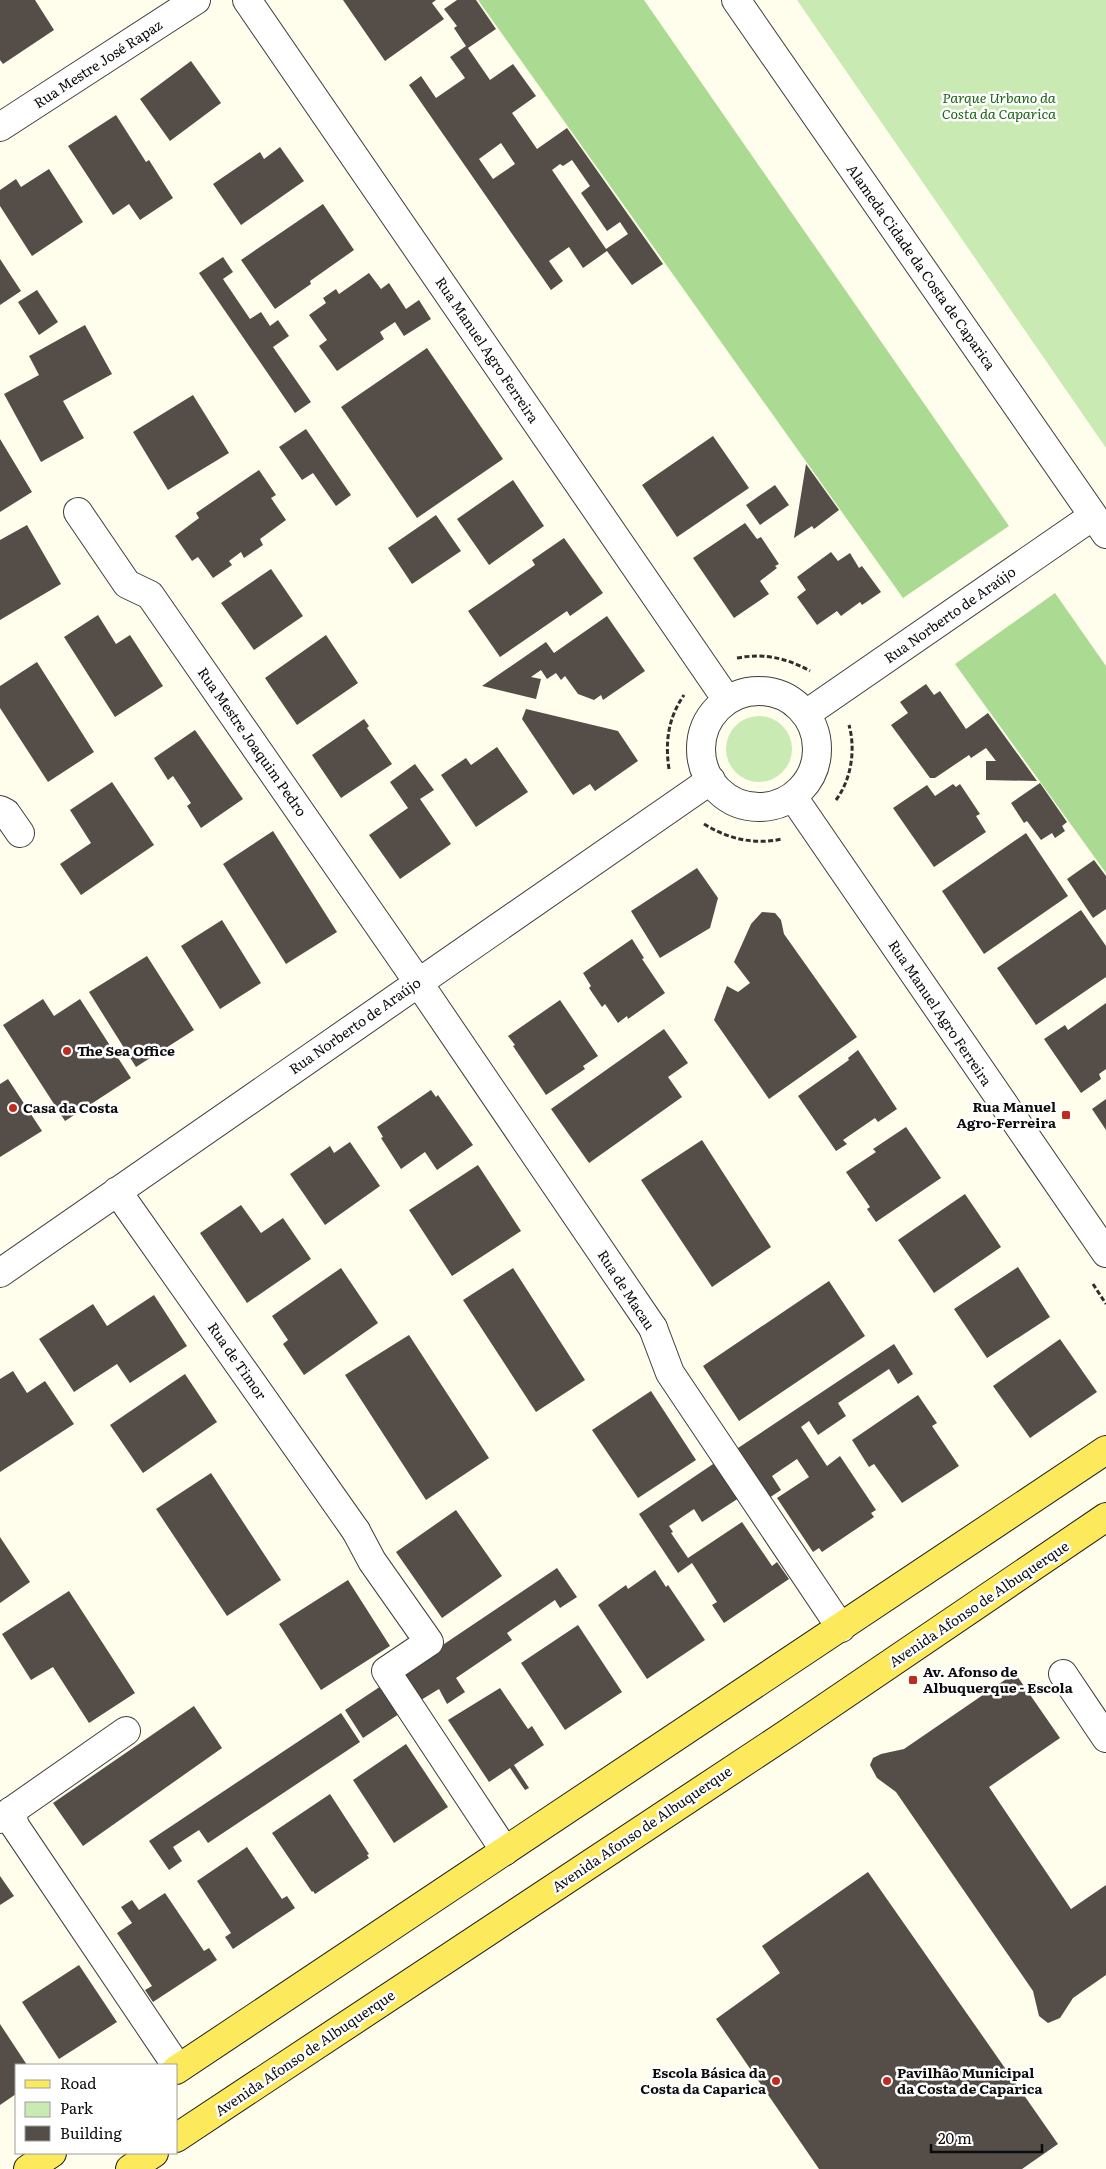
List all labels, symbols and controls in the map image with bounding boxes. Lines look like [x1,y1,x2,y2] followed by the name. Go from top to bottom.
[29,14,166,112] street label: Rua Mestre José Rapaz
[942,87,1056,123] park label: Parque Urbano da Costa da Caparica
[843,159,1001,374] street label: Alameda Cidade da Costa de Caparica
[431,272,545,427] street label: Rua Manuel Agro Ferreira
[880,561,1019,667] street label: Rua Norberto de Araújo
[194,663,312,820] street label: Rua Mestre Joaquim Pedro
[884,935,998,1090] street label: Rua Manuel Agro Ferreira
[285,972,424,1078] street label: Rua Norberto de Araújo
[77,1040,175,1060] place label: The Sea Office
[61,1045,73,1057] marker: The Sea Office
[956,1096,1057,1132] place label: Rua Manuel Agro-Ferreira
[23,1097,119,1117] place label: Casa da Costa
[7,1102,19,1114] marker: Casa da Costa
[1060,1109,1072,1121] marker: Rua Manuel Agro-Ferreira
[594,1246,660,1333] street label: Rua de Macau
[204,1318,272,1403] street label: Rua de Timor
[885,1535,1072,1671] street label: Avenida Afonso de Albuquerque
[923,1661,1074,1697] place label: Av. Afonso de Albuquerque - Escola
[907,1674,919,1686] marker: Av. Afonso de Albuquerque - Escola
[548,1760,735,1896] street label: Avenida Afonso de Albuquerque
[211,1984,398,2120] street label: Avenida Afonso de Albuquerque
[640,2062,767,2098] place label: Escola Básica da Costa da Caparica
[897,2062,1043,2098] place label: Pavilhão Municipal da Costa de Caparica
[15,2064,178,2154] legend
[60,2071,96,2094] text: Road
[770,2075,782,2087] marker: Escola Básica da Costa da Caparica
[881,2075,893,2087] marker: Pavilhão Municipal da Costa de Caparica
[60,2096,94,2119] text: Park
[60,2121,122,2144] text: Building
[931,2122,1042,2154] scale bar
[938,2126,972,2149] text: 20 m

